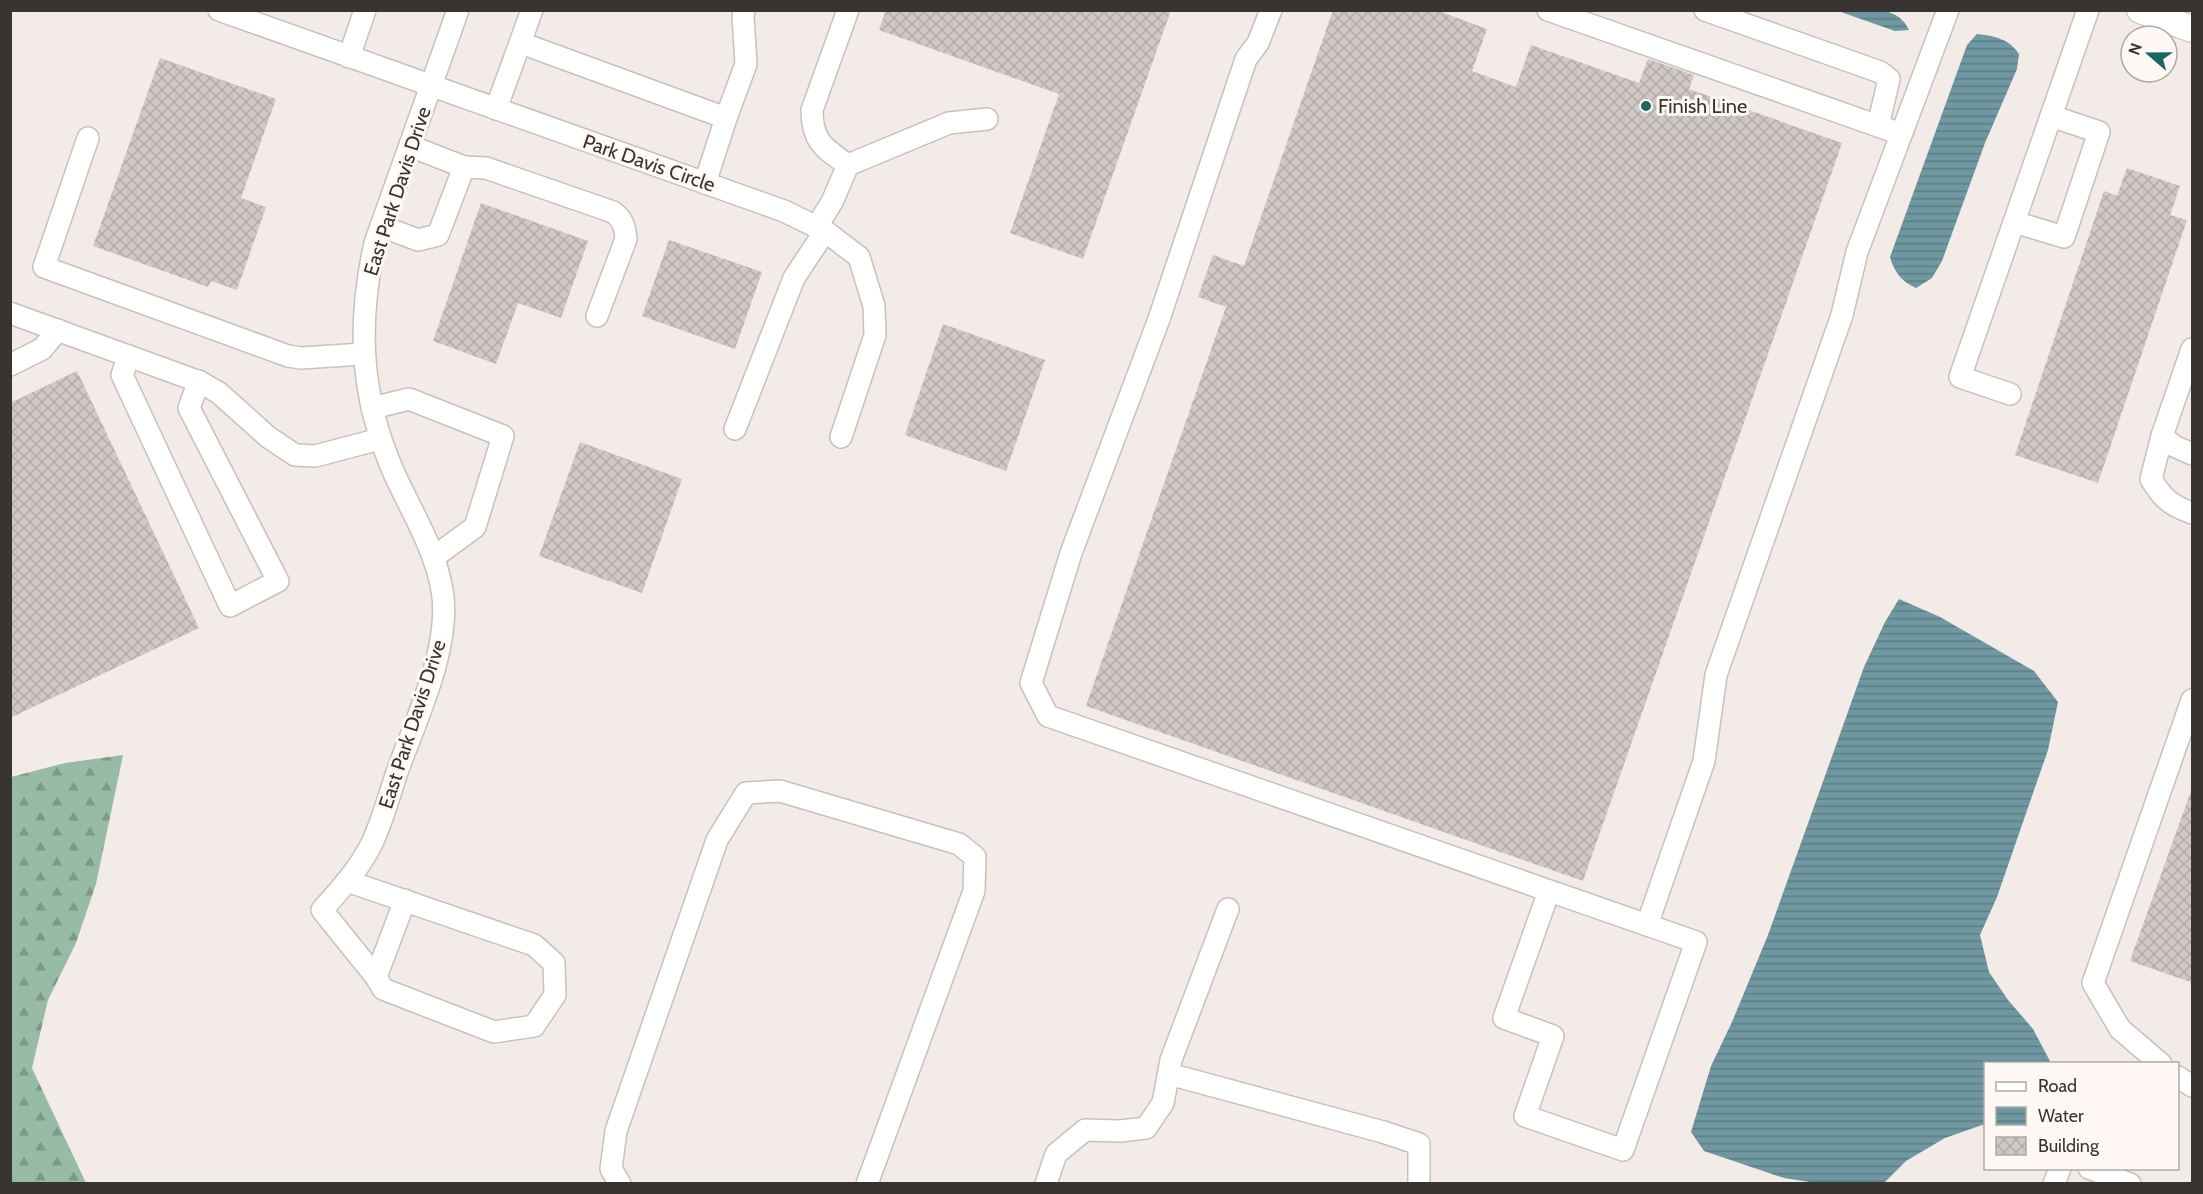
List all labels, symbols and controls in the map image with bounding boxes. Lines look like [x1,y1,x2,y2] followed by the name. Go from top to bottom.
[2119,24,2179,84] north arrow
[2125,40,2146,58] text: N
[1658,94,1747,118] place label: Finish Line
[1639,99,1653,113] marker: Finish Line
[358,104,436,278] street label: East Park Davis Drive
[580,129,718,197] street label: Park Davis Circle
[373,637,451,811] street label: East Park Davis Drive
[1984,1062,2179,1170] legend
[2038,1075,2077,1097] text: Road
[2038,1105,2084,1127] text: Water
[2038,1135,2100,1157] text: Building

